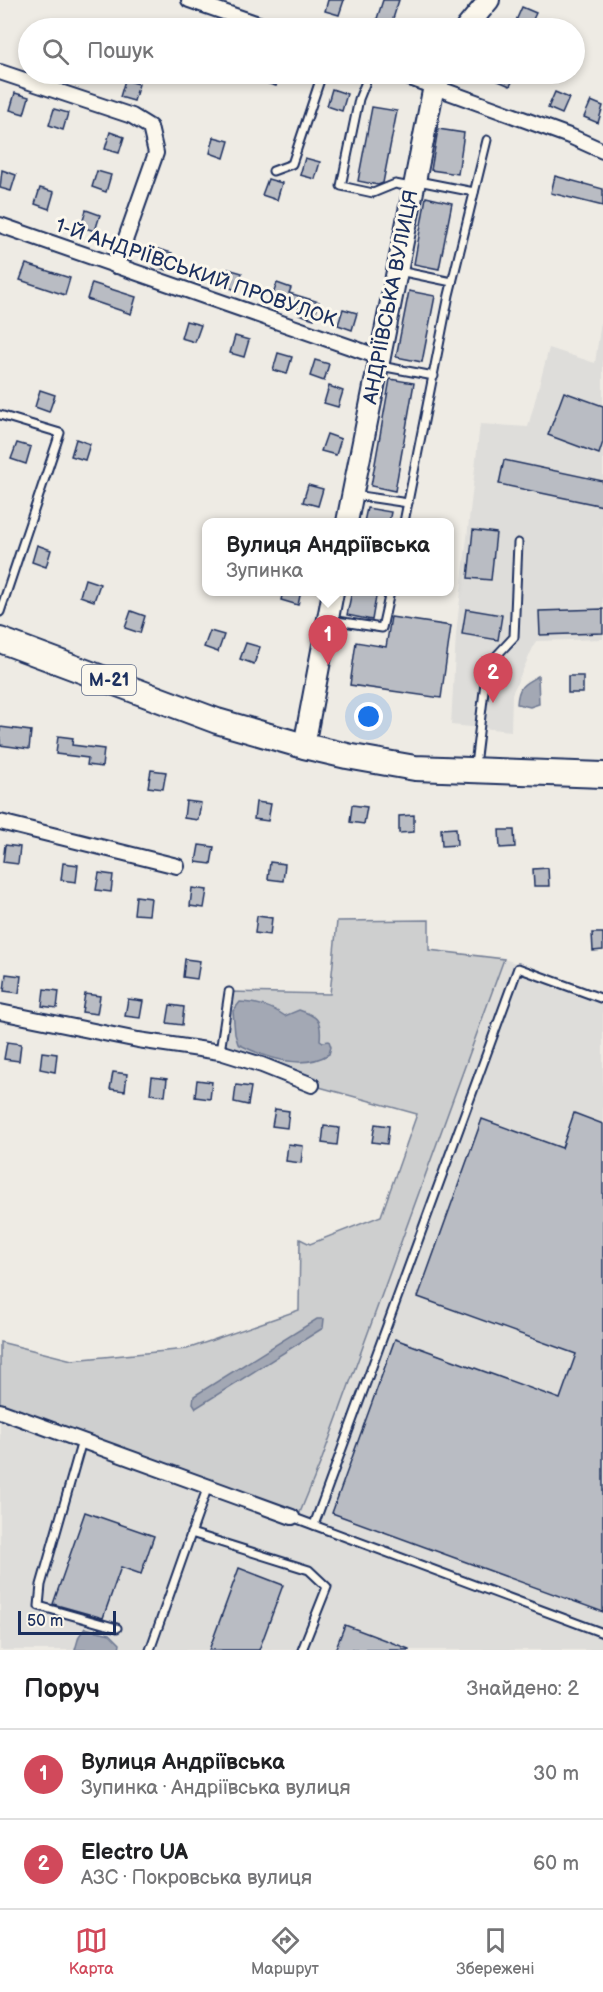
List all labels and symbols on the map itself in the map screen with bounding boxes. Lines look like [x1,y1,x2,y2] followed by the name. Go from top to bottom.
[357,188,424,407] street label: АНДРІЇВСЬКА ВУЛИЦЯ
[52,213,340,332] street label: 1-Й АНДРІЇВСЬКИЙ ПРОВУЛОК
[308,616,348,665] pin: 1
[474,654,512,703] pin: 2
[82,665,136,695] road number: М-21
[354,702,383,731] your location
[18,1608,116,1636] scale bar

